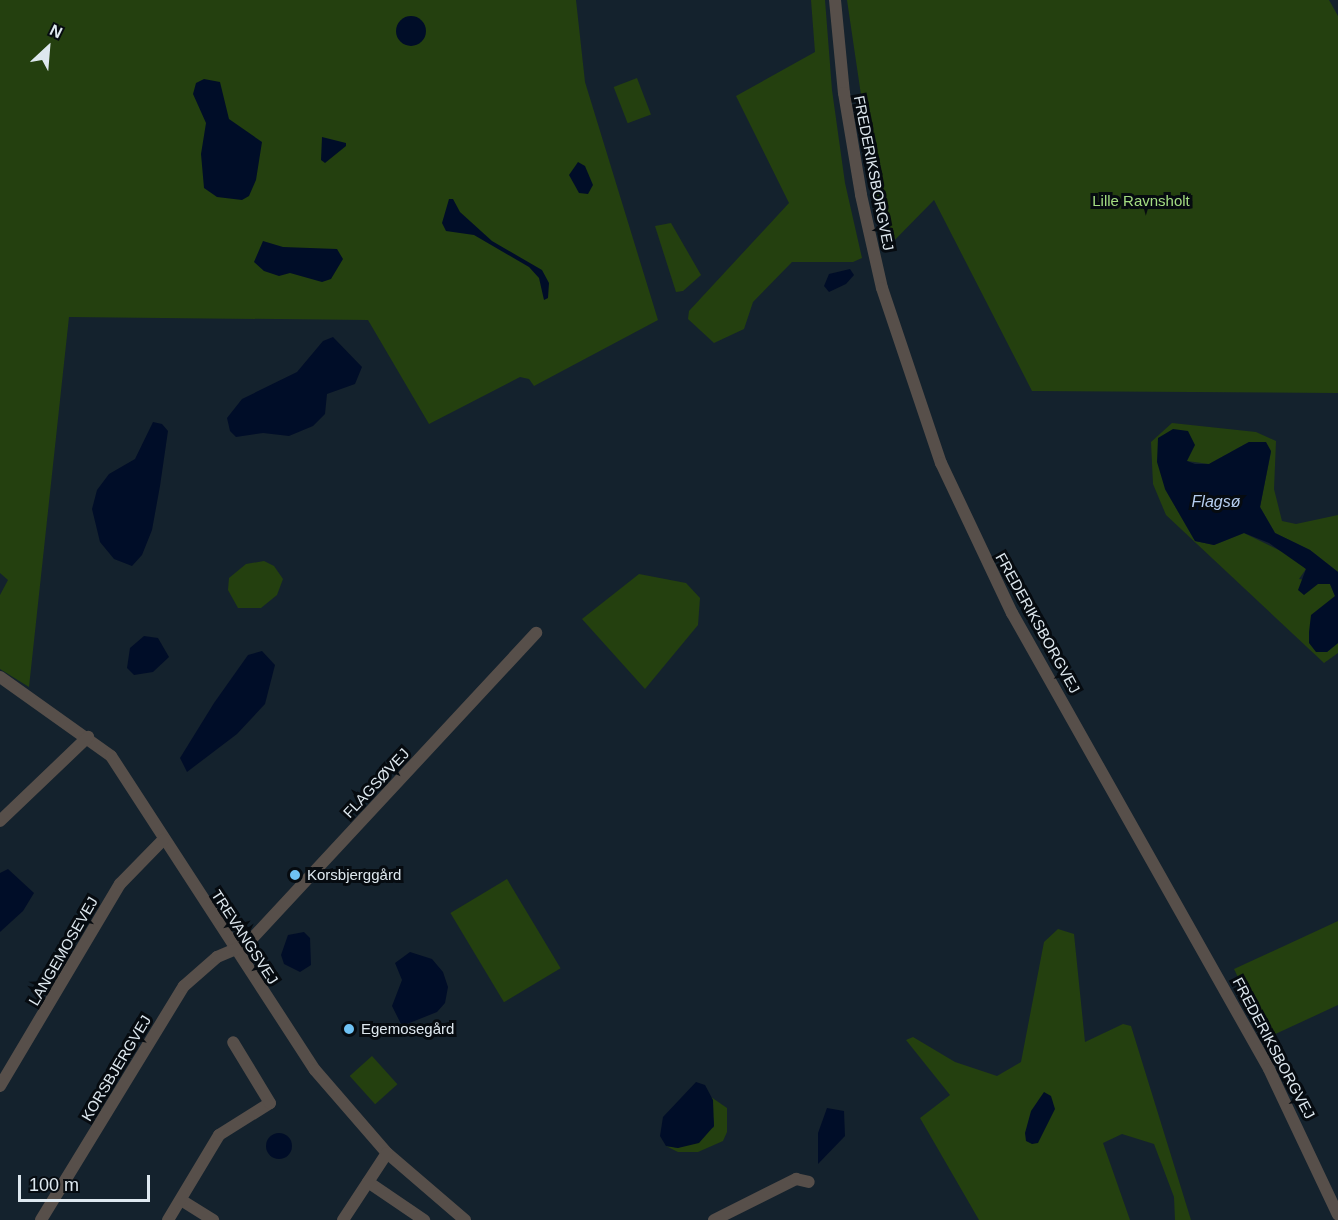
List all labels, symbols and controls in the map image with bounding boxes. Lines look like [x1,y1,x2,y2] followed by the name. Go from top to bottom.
[18,18,78,78] north arrow
[47,21,65,42] text: N
[850,94,898,252] street label: FREDERIKSBORGVEJ
[1092,192,1190,210] park label: Lille Ravnsholt
[1192,492,1240,512] water label: Flagsø
[992,550,1084,696] street label: FREDERIKSBORGVEJ
[339,745,413,821] street label: FLAGSØVEJ
[307,866,401,884] place label: Korsbjerggård
[288,868,302,882] marker: Korsbjerggård
[208,886,282,988] street label: TREVANGSVEJ
[25,893,101,1009] street label: LANGEMOSEVEJ
[1229,974,1319,1122] street label: FREDERIKSBORGVEJ
[77,1012,155,1124] street label: KORSBJERGVEJ
[361,1020,454,1038] place label: Egemosegård
[342,1022,356,1036] marker: Egemosegård
[21,1163,153,1201] scale bar
[29,1175,79,1195] text: 100 m

